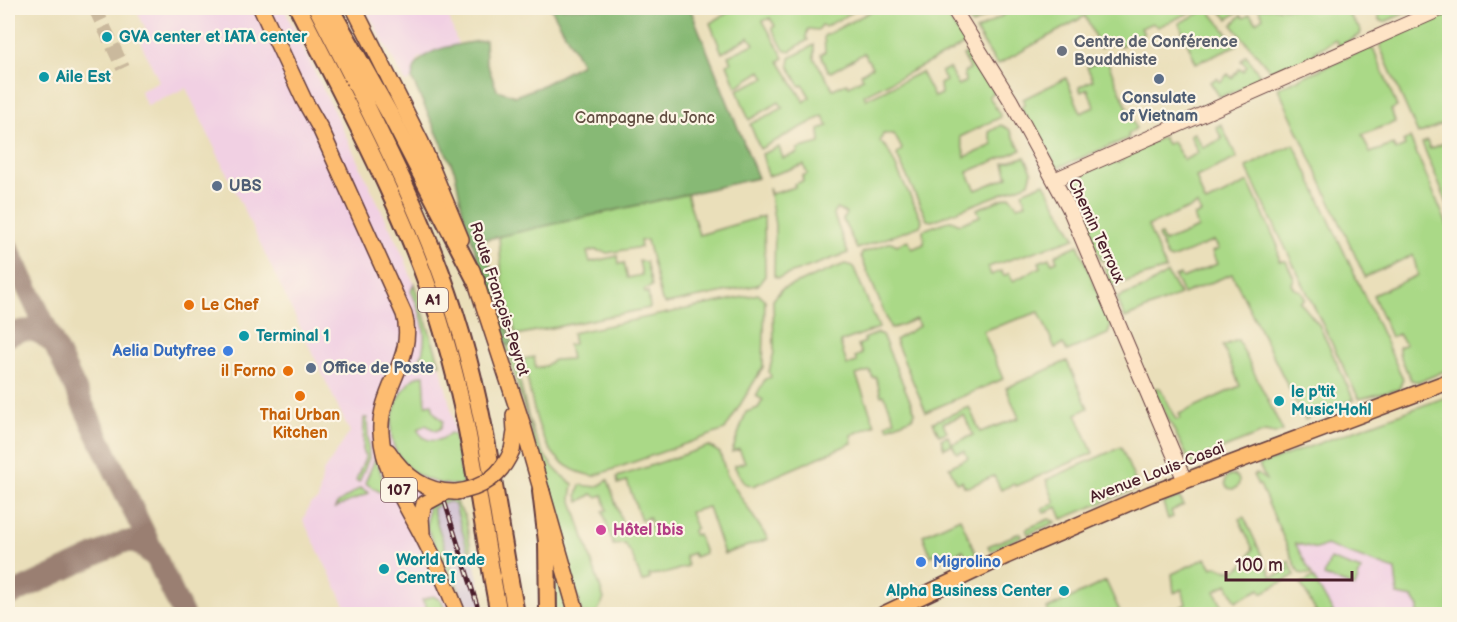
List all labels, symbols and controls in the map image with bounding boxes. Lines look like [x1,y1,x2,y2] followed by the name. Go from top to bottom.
[119,28,308,47] place label: GVA center et IATA center
[100,30,114,44] marker: GVA center et IATA center
[1074,33,1238,70] place label: Centre de Conférence Bouddhiste
[1055,44,1069,58] marker: Centre de Conférence Bouddhiste
[55,68,112,87] place label: Aile Est
[37,70,51,84] marker: Aile Est
[1152,72,1166,86] marker: Consulate of Vietnam
[1120,89,1198,126] place label: Consulate of Vietnam
[575,109,715,128] park label: Campagne du Jonc
[1063,176,1129,287] street label: Chemin Terroux
[229,177,262,196] place label: UBS
[210,179,224,193] marker: UBS
[465,220,533,379] street label: Route François-Peyrot
[418,288,448,312] road number: A1
[201,296,260,315] place label: Le Chef
[182,298,196,312] marker: Le Chef
[256,327,330,346] place label: Terminal 1
[237,329,251,343] marker: Terminal 1
[112,342,216,361] place label: Aelia Dutyfree
[221,344,235,358] marker: Aelia Dutyfree
[323,359,434,378] place label: Office de Poste
[304,361,318,375] marker: Office de Poste
[221,362,276,381] place label: il Forno
[281,364,295,378] marker: il Forno
[1291,383,1372,420] place label: le p'tit Music'Hohl
[293,389,307,403] marker: Thai Urban Kitchen
[1272,394,1286,408] marker: le p'tit Music'Hohl
[260,406,340,443] place label: Thai Urban Kitchen
[1087,438,1228,507] street label: Avenue Louis-Casaï
[381,478,417,502] road number: 107
[613,521,683,540] place label: Hôtel Ibis
[594,523,608,537] marker: Hôtel Ibis
[1226,544,1352,582] scale bar
[396,551,485,588] place label: World Trade Centre I
[933,553,1001,572] place label: Migrolino
[914,555,928,569] marker: Migrolino
[1235,555,1283,576] text: 100 m
[377,562,391,576] marker: World Trade Centre I
[885,582,1053,601] place label: Alpha Business Center
[1057,584,1071,598] marker: Alpha Business Center

